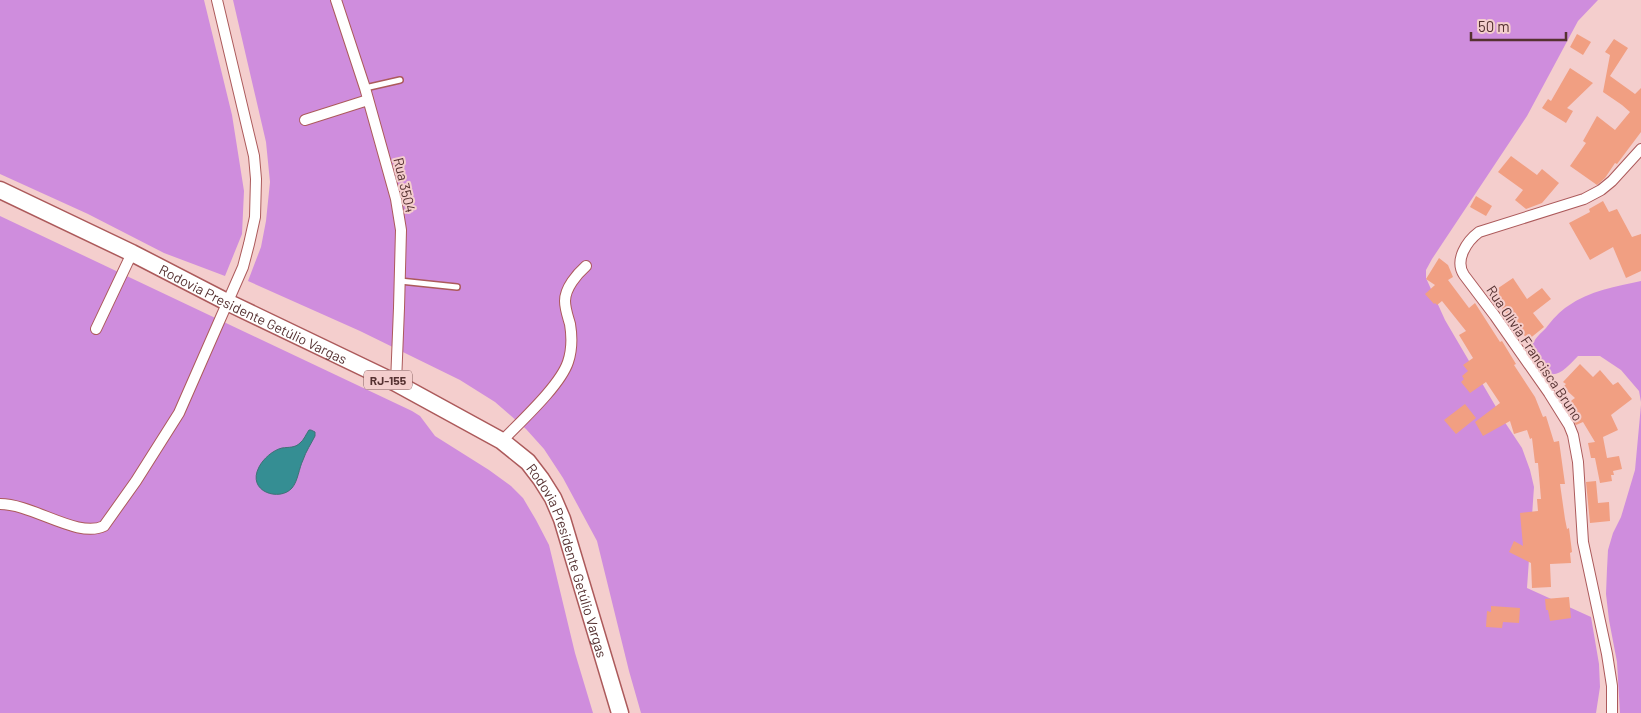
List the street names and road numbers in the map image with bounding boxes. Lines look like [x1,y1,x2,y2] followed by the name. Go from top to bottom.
[390,156,420,214] street label: Rua 3504
[157,260,350,367] street label: Rodovia Presidente Getúlio Vargas
[1483,282,1587,424] street label: Rua Olívia Francisca Bruno
[364,370,412,390] road number: RJ-155
[523,460,611,660] street label: Rodovia Presidente Getúlio Vargas

